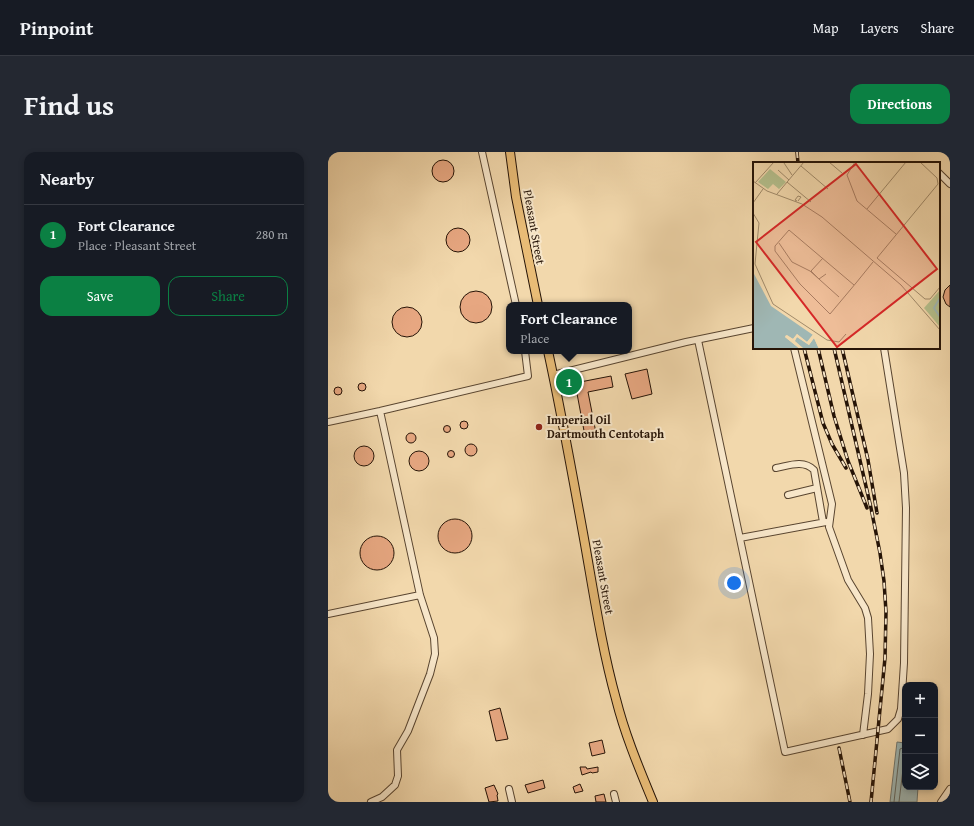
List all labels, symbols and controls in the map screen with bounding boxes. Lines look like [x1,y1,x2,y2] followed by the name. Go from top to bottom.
[20,14,93,42] text: Pinpoint
[813,18,839,38] text: Map
[861,18,899,38] text: Layers
[921,18,954,38] text: Share
[24,84,114,125] text: Find us
[850,84,950,124] button: Directions
[753,162,940,349] inset map
[40,166,94,191] text: Nearby
[520,188,550,266] street label: Pleasant Street
[78,215,175,236] text: Fort Clearance
[50,225,56,244] text: 1
[256,225,288,244] text: 280 m
[78,236,196,255] text: Place · Pleasant Street
[40,276,160,316] button: Save
[168,276,288,316] button: Share
[506,302,632,354] popup
[521,308,617,329] text: Fort Clearance
[521,329,549,348] text: Place
[556,367,582,397] pin: 1
[547,411,664,442] place label: Imperial Oil Dartmouth Centotaph
[534,422,544,432] marker: Imperial Oil Dartmouth Centotaph
[589,538,619,616] street label: Pleasant Street
[724,573,744,593] your location
[902,682,938,790] map controls
[902,682,938,718] button: +
[902,718,938,754] button: −
[902,754,938,790] button: layers

